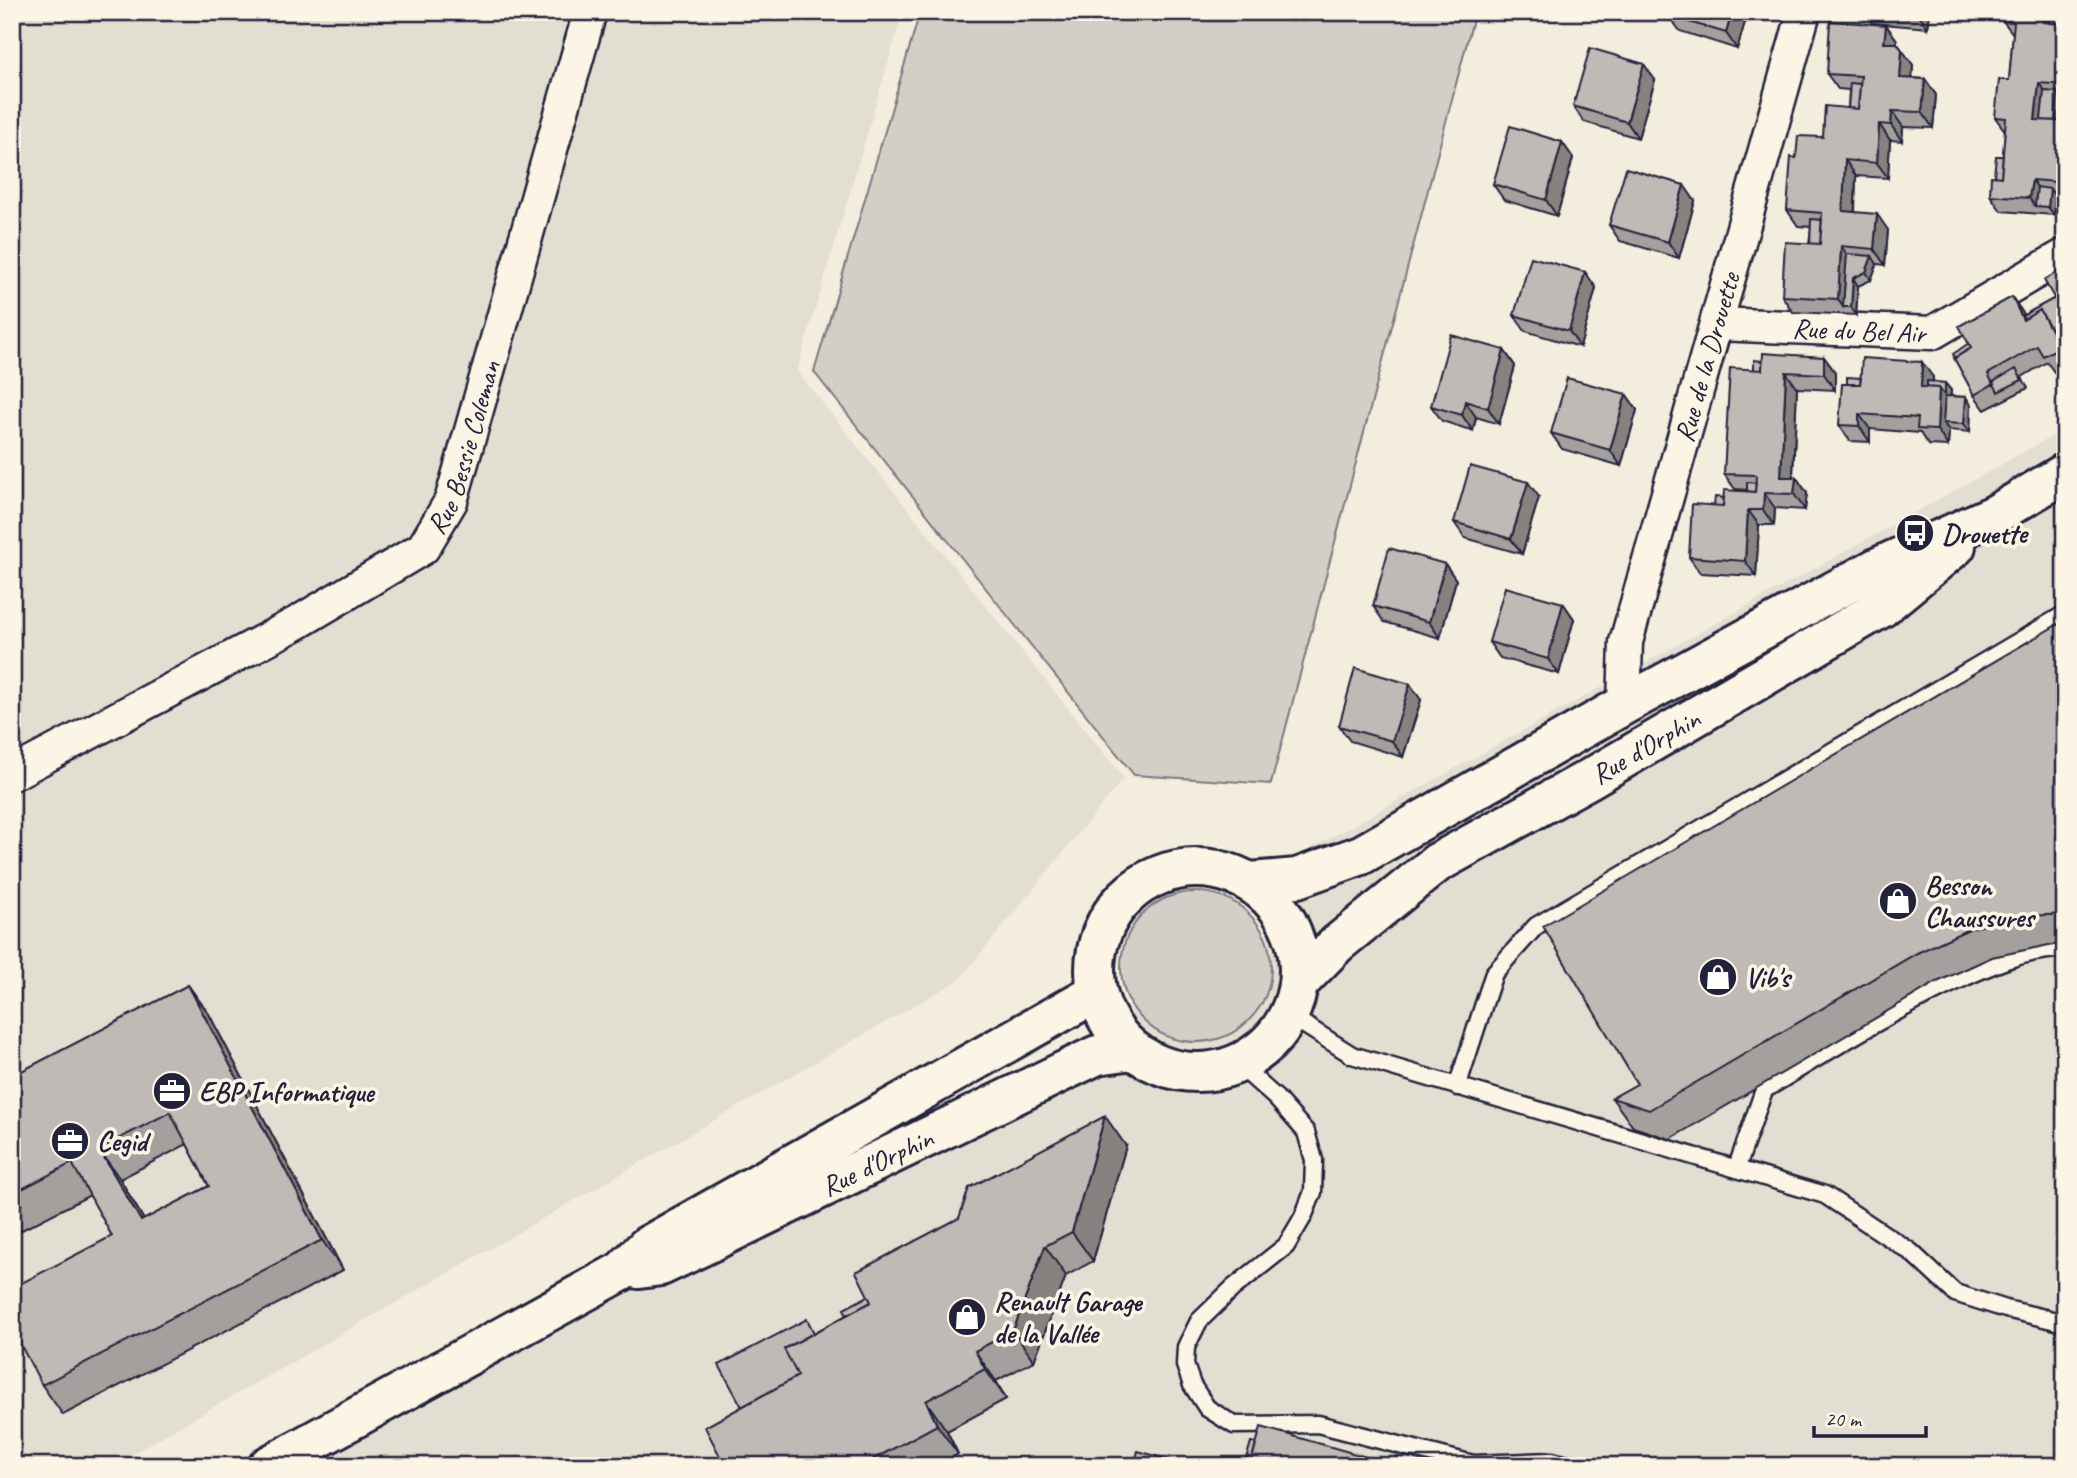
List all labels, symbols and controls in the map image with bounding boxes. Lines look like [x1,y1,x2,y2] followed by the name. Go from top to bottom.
[1666,267,1748,446] street label: Rue de la Drouette
[1792,310,1928,350] street label: Rue du Bel Air
[418,356,508,540] street label: Rue Bessie Coleman
[1894,512,1936,554] bus stop icon: Drouette
[1942,516,2029,551] place label: Drouette
[1585,700,1707,791] street label: Rue d'Orphin
[1925,868,2037,935] place label: Besson Chaussures
[1877,880,1919,922] shop icon: Besson Chaussures
[1697,956,1739,998] shop icon: Vib's
[1745,960,1793,995] place label: Vib's
[151,1070,193,1112] office icon: EBP Informatique
[199,1074,376,1109] place label: EBP Informatique
[815,1119,940,1203] street label: Rue d'Orphin
[49,1120,91,1162] office icon: Cegid
[97,1124,151,1159] place label: Cegid
[994,1284,1144,1351] place label: Renault Garage de la Vallée
[946,1296,988,1338] shop icon: Renault Garage de la Vallée
[1814,1394,1926,1438] scale bar
[1825,1406,1863,1432] text: 20 m

